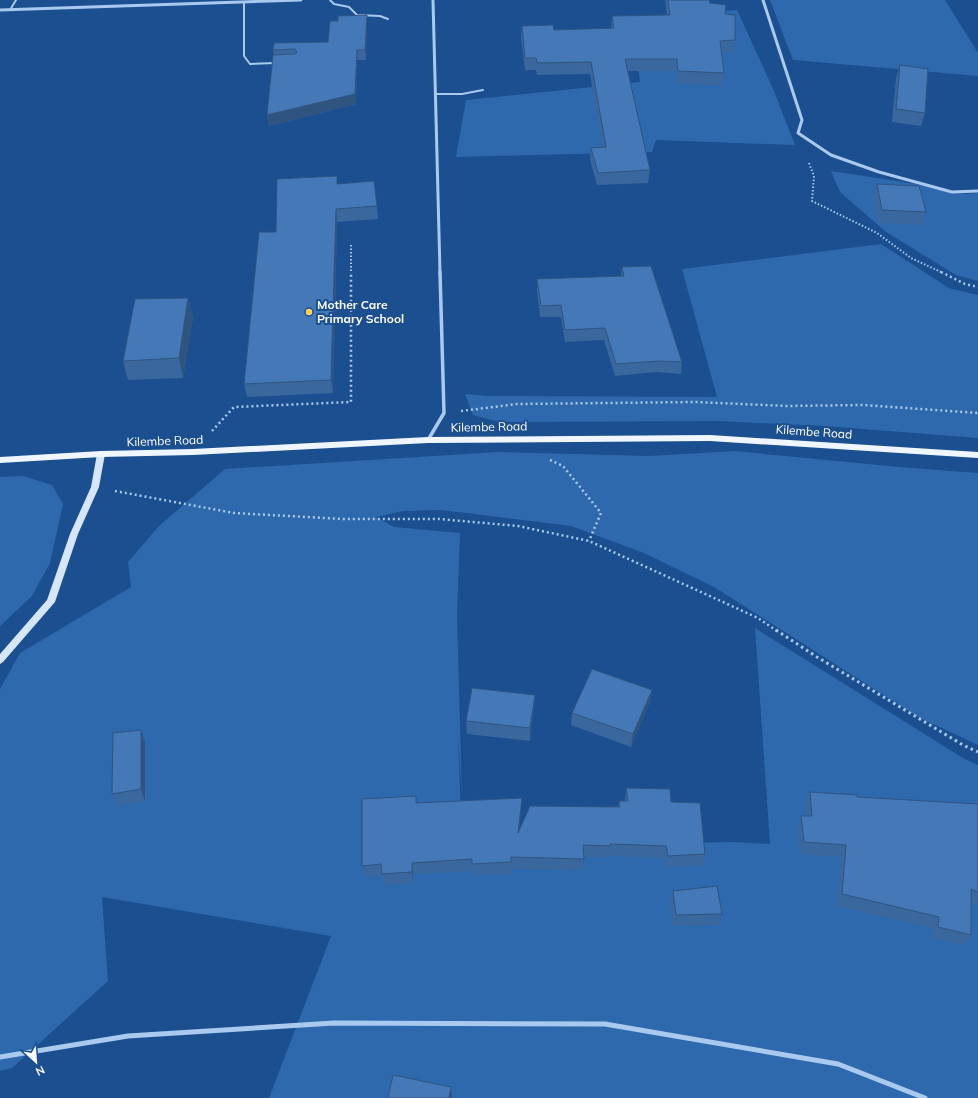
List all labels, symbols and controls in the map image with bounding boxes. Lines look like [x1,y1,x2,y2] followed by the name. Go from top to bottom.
[317,297,404,326] place label: Mother Care Primary School
[304,307,314,317] marker: Mother Care Primary School
[451,418,527,435] street label: Kilembe Road
[775,421,853,442] street label: Kilembe Road
[126,432,204,449] street label: Kilembe Road
[16,1042,56,1082] north arrow
[34,1063,47,1079] text: N

